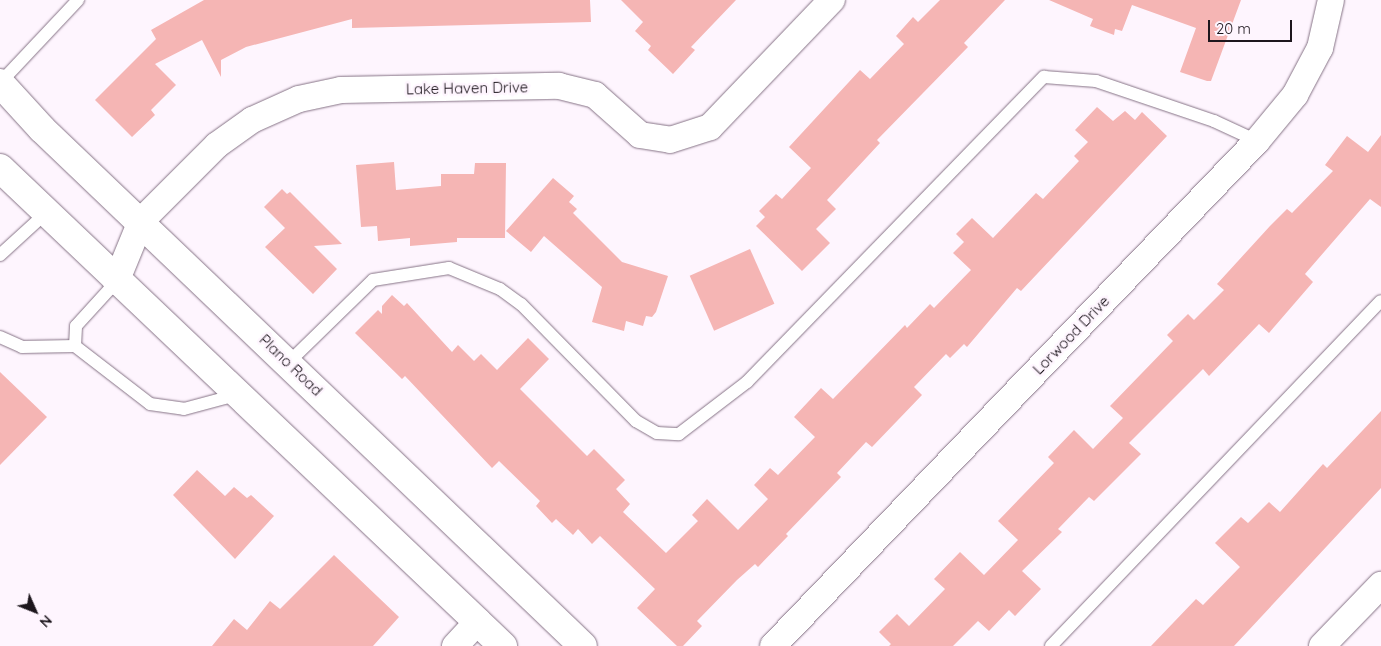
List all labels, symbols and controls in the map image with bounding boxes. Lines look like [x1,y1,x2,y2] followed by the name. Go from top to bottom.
[1211,10,1295,42] scale bar
[1216,19,1251,38] text: 20 m
[406,78,528,98] street label: Lake Haven Drive
[1029,292,1113,378] street label: Lorwood Drive
[256,331,326,399] street label: Plano Road
[10,586,60,636] north arrow
[36,611,56,631] text: N

